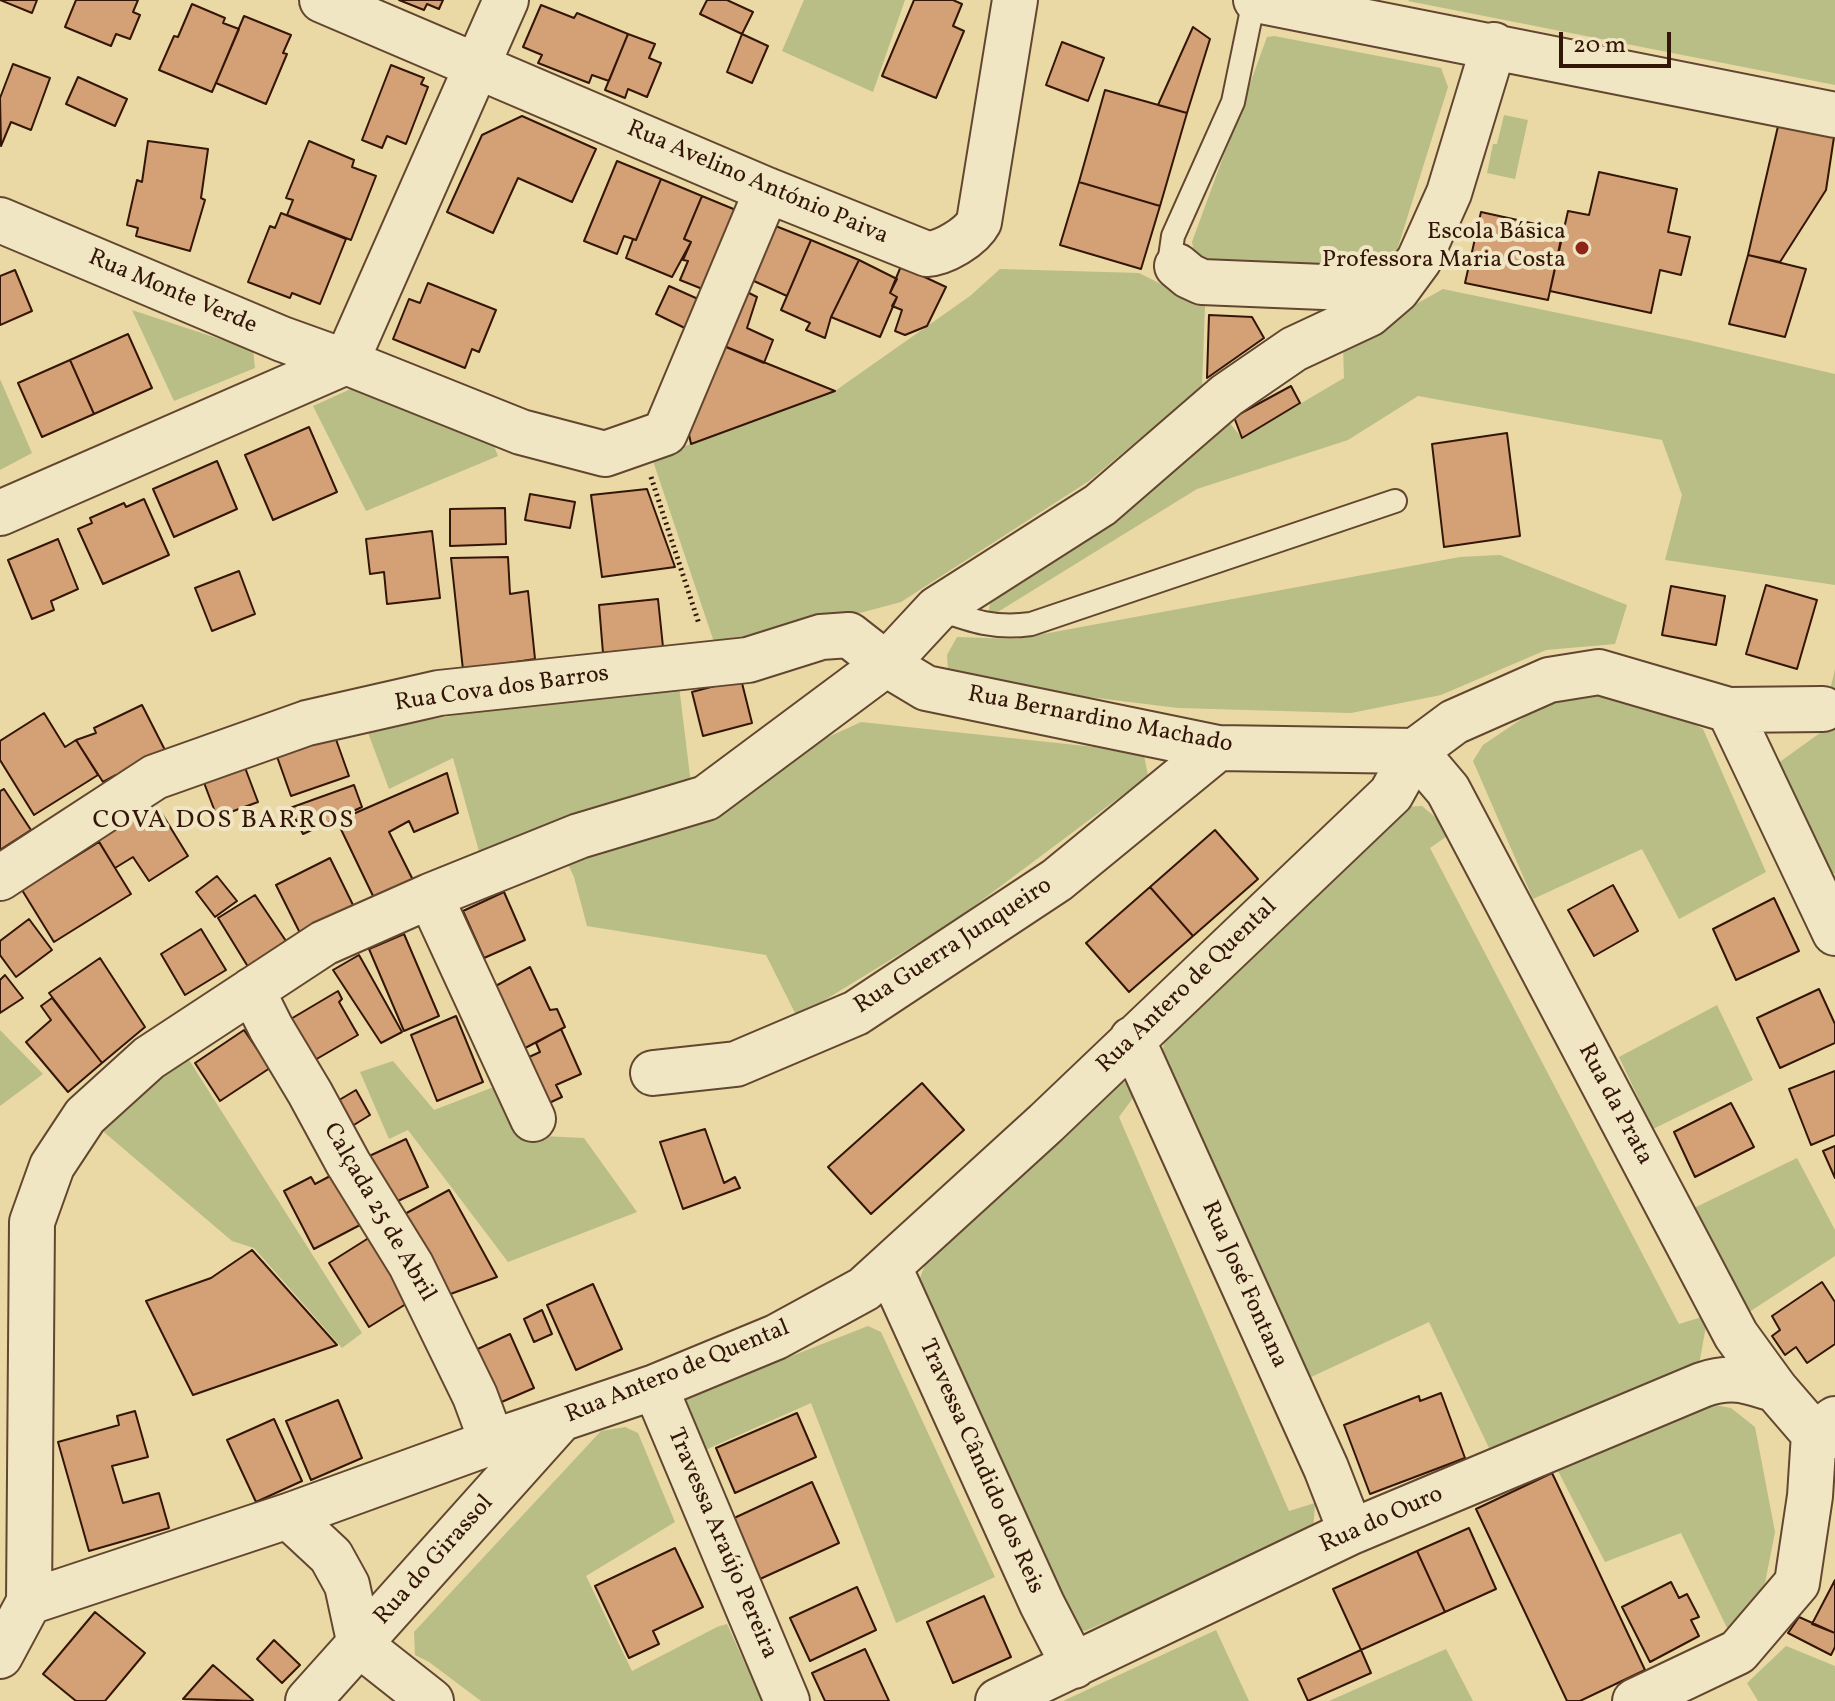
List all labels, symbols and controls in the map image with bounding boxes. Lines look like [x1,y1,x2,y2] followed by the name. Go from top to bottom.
[1563,16,1675,66] scale bar
[1573,29,1626,63] text: 20 m
[622,116,892,252] street label: Rua Avelino António Paiva
[1322,220,1566,276] place label: Escola Básica Professora Maria Costa
[1573,239,1591,257] marker: Escola Básica Professora Maria Costa
[83,244,261,342] street label: Rua Monte Verde
[393,661,611,719] street label: Rua Cova dos Barros
[965,681,1235,761] street label: Rua Bernardino Machado
[92,806,356,838] district label: COVA DOS BARROS
[850,872,1058,1022] street label: Rua Guerra Junqueiro
[1092,894,1284,1080] street label: Rua Antero de Quental
[1570,1040,1658,1170] street label: Rua da Prata
[315,1119,441,1307] street label: Calçada 25 de Abril
[1193,1197,1293,1373] street label: Rua José Fontana
[562,1315,794,1431] street label: Rua Antero de Quental
[911,1335,1049,1599] street label: Travessa Cândido dos Reis
[659,1424,783,1664] street label: Travessa Araújo Pereira
[1316,1481,1448,1561] street label: Rua do Ouro
[369,1490,501,1632] street label: Rua do Girassol

